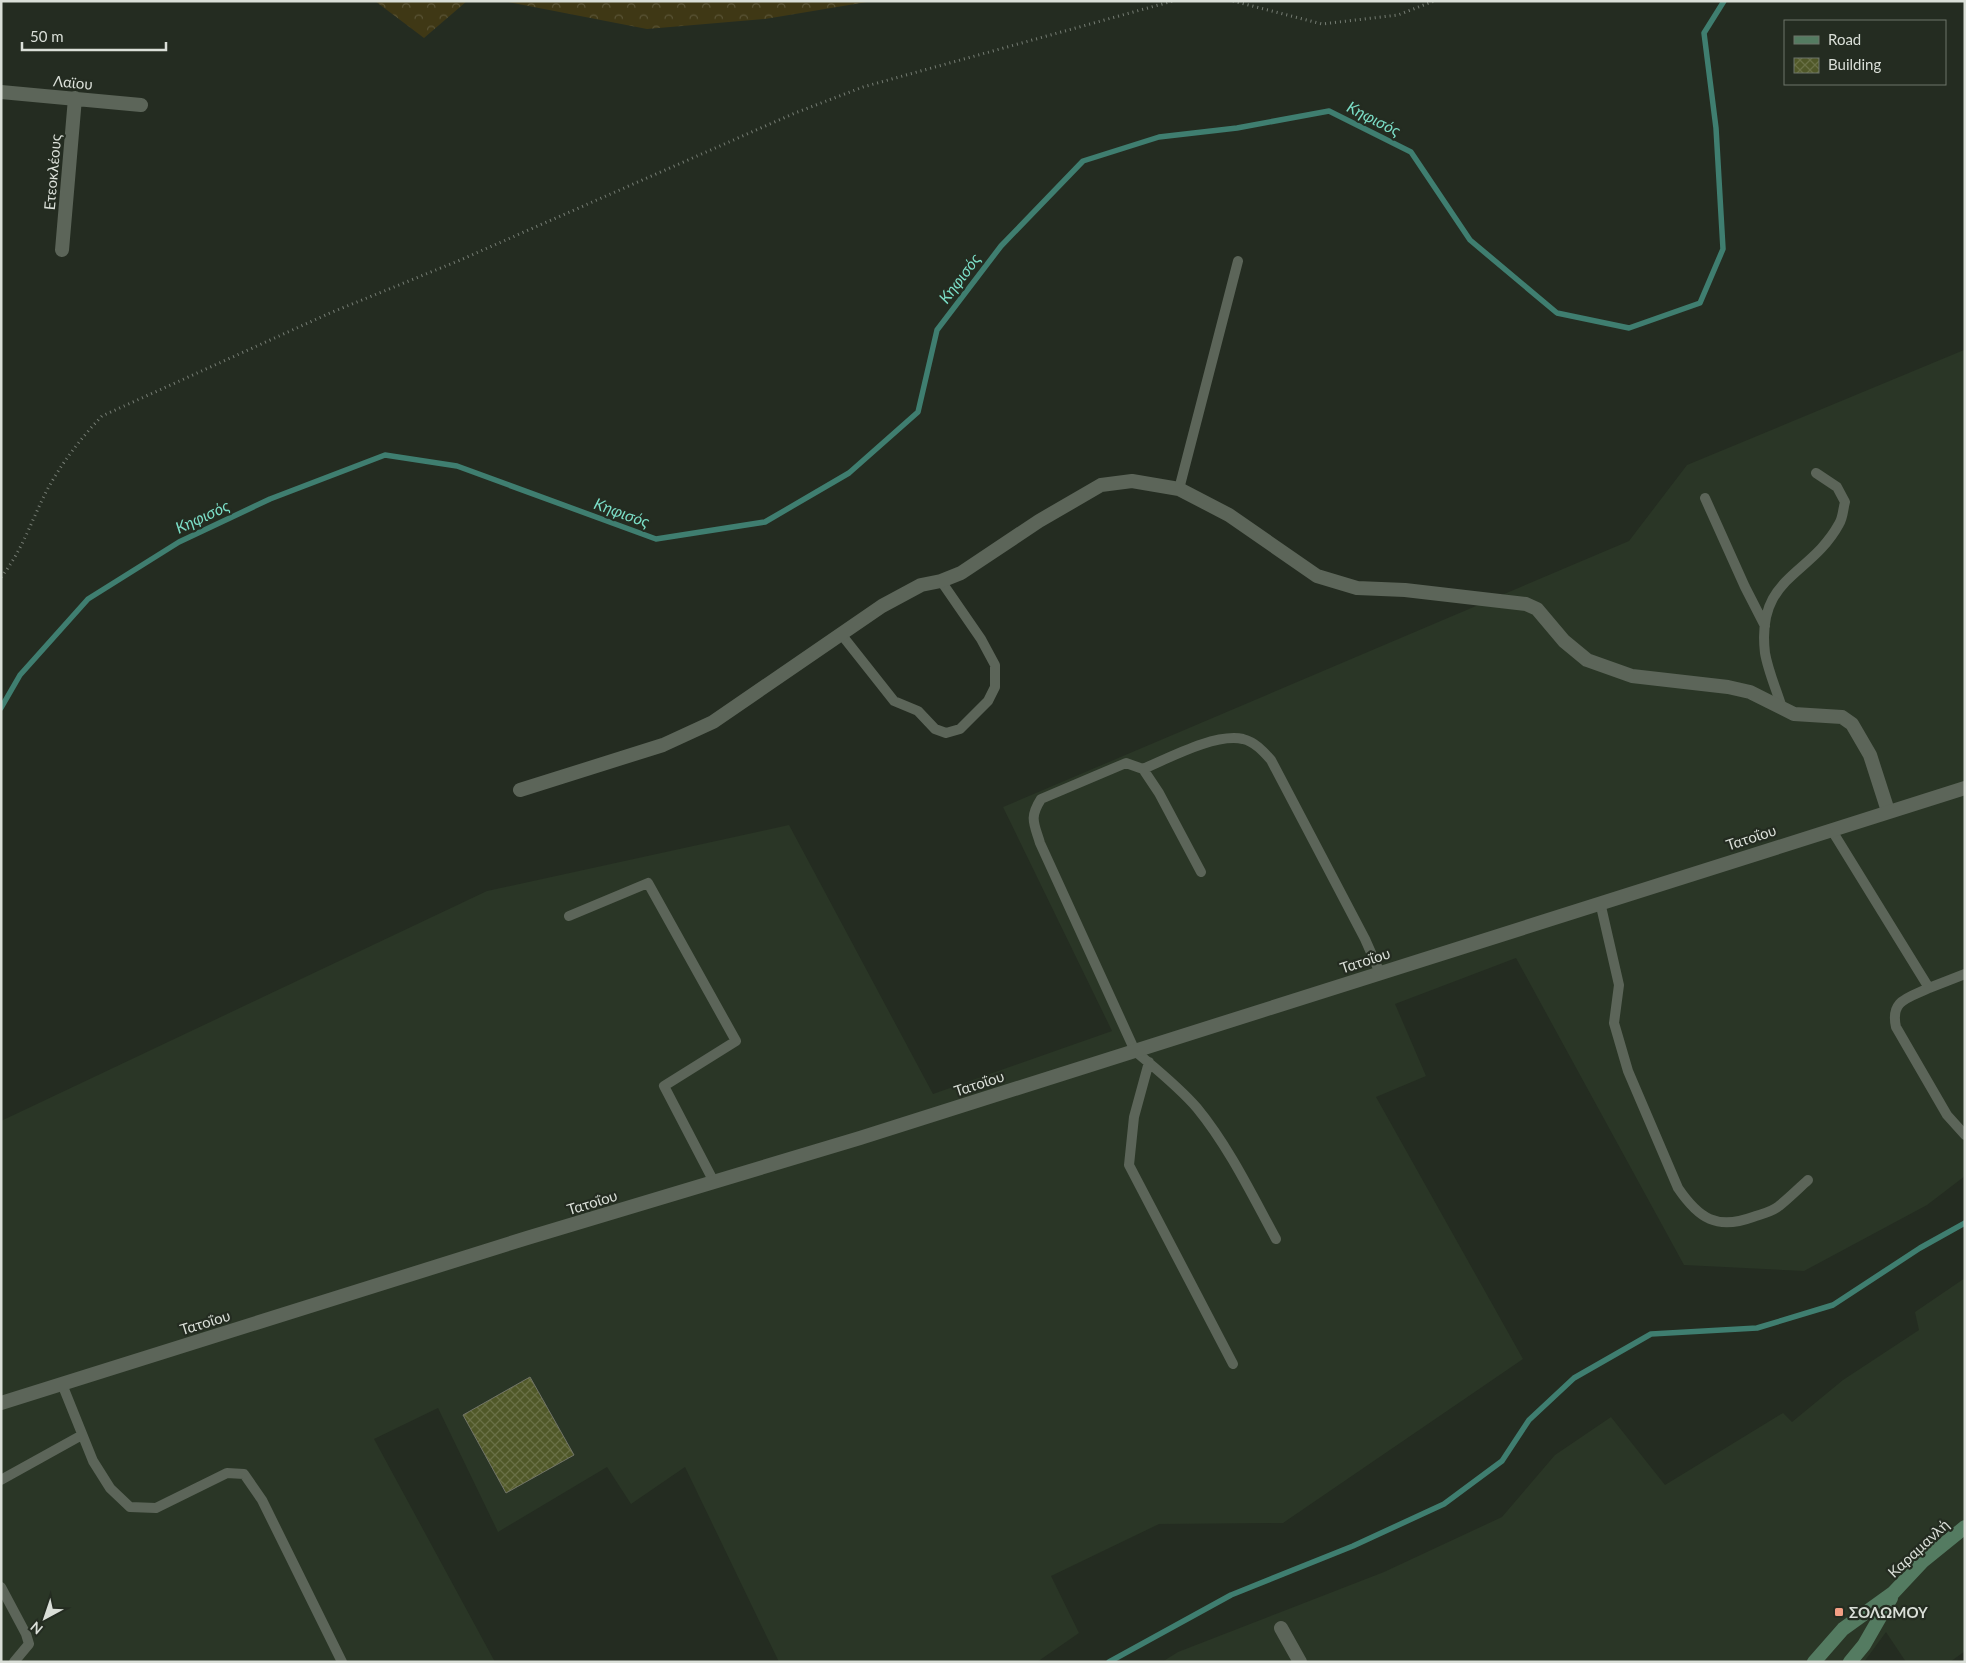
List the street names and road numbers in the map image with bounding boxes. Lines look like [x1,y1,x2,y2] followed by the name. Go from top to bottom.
[53,71,93,93] street label: Λαϊου
[40,133,64,211] street label: Ετεοκλέους
[1724,820,1778,854] street label: Τατοΐου
[1338,943,1392,977] street label: Τατοΐου
[952,1066,1006,1100] street label: Τατοΐου
[565,1186,619,1218] street label: Τατοΐου
[178,1306,232,1338] street label: Τατοΐου
[1884,1515,1952,1581] street label: Καραμανλή

